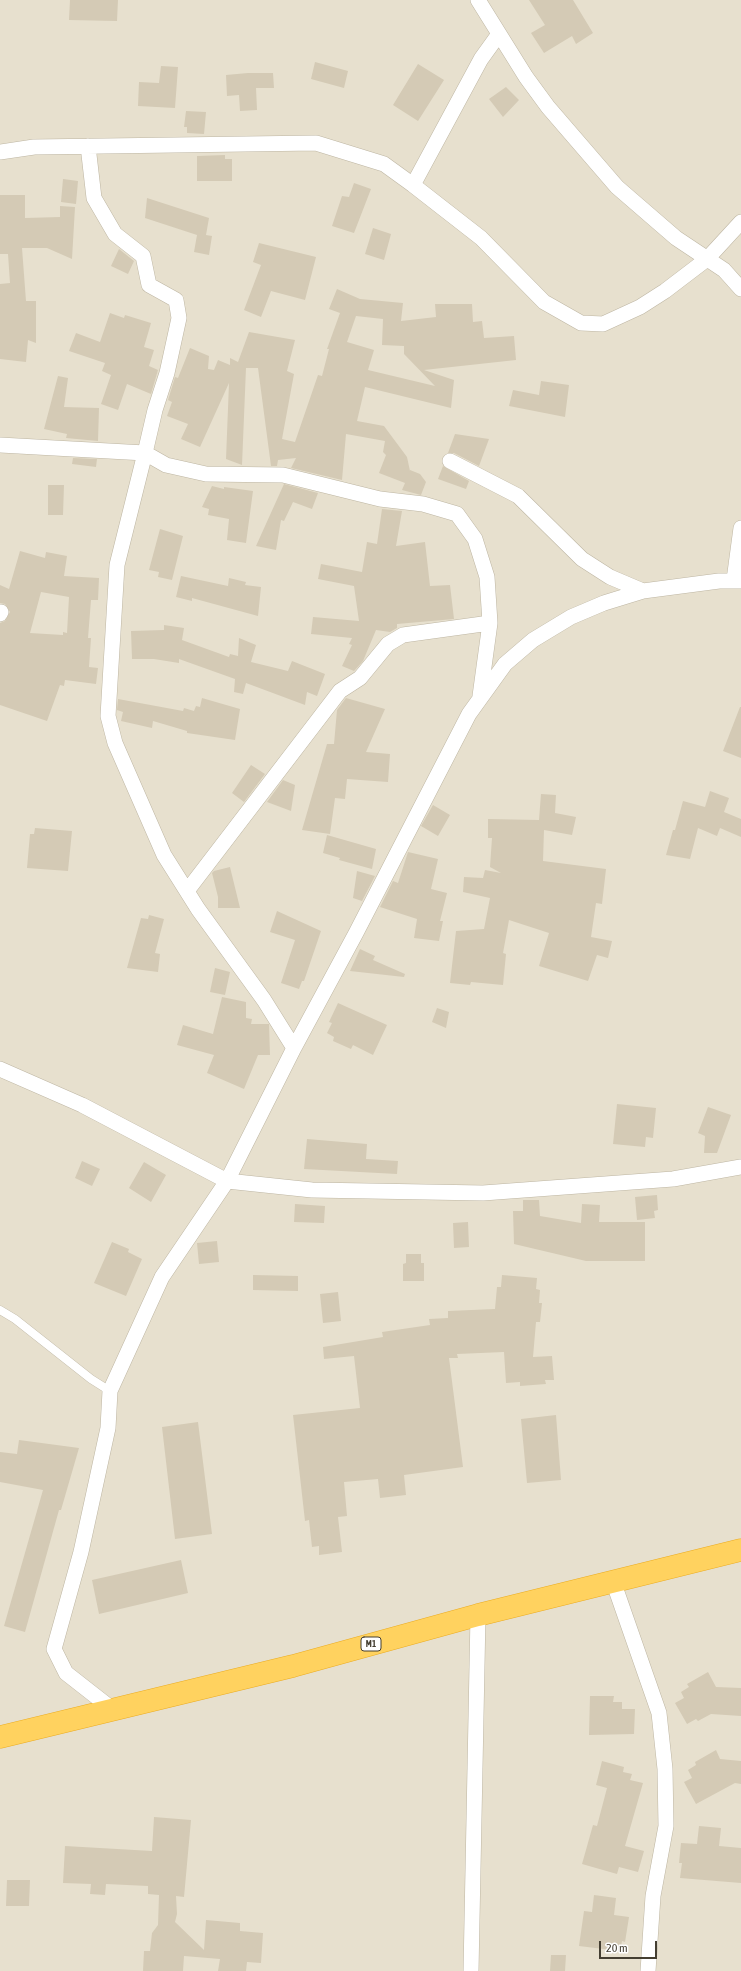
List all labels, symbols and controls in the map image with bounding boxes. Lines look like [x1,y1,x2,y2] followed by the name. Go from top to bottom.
[361,1637,381,1651] road number: M1
[601,1933,659,1959] scale bar
[606,1941,628,1955] text: 20 m

